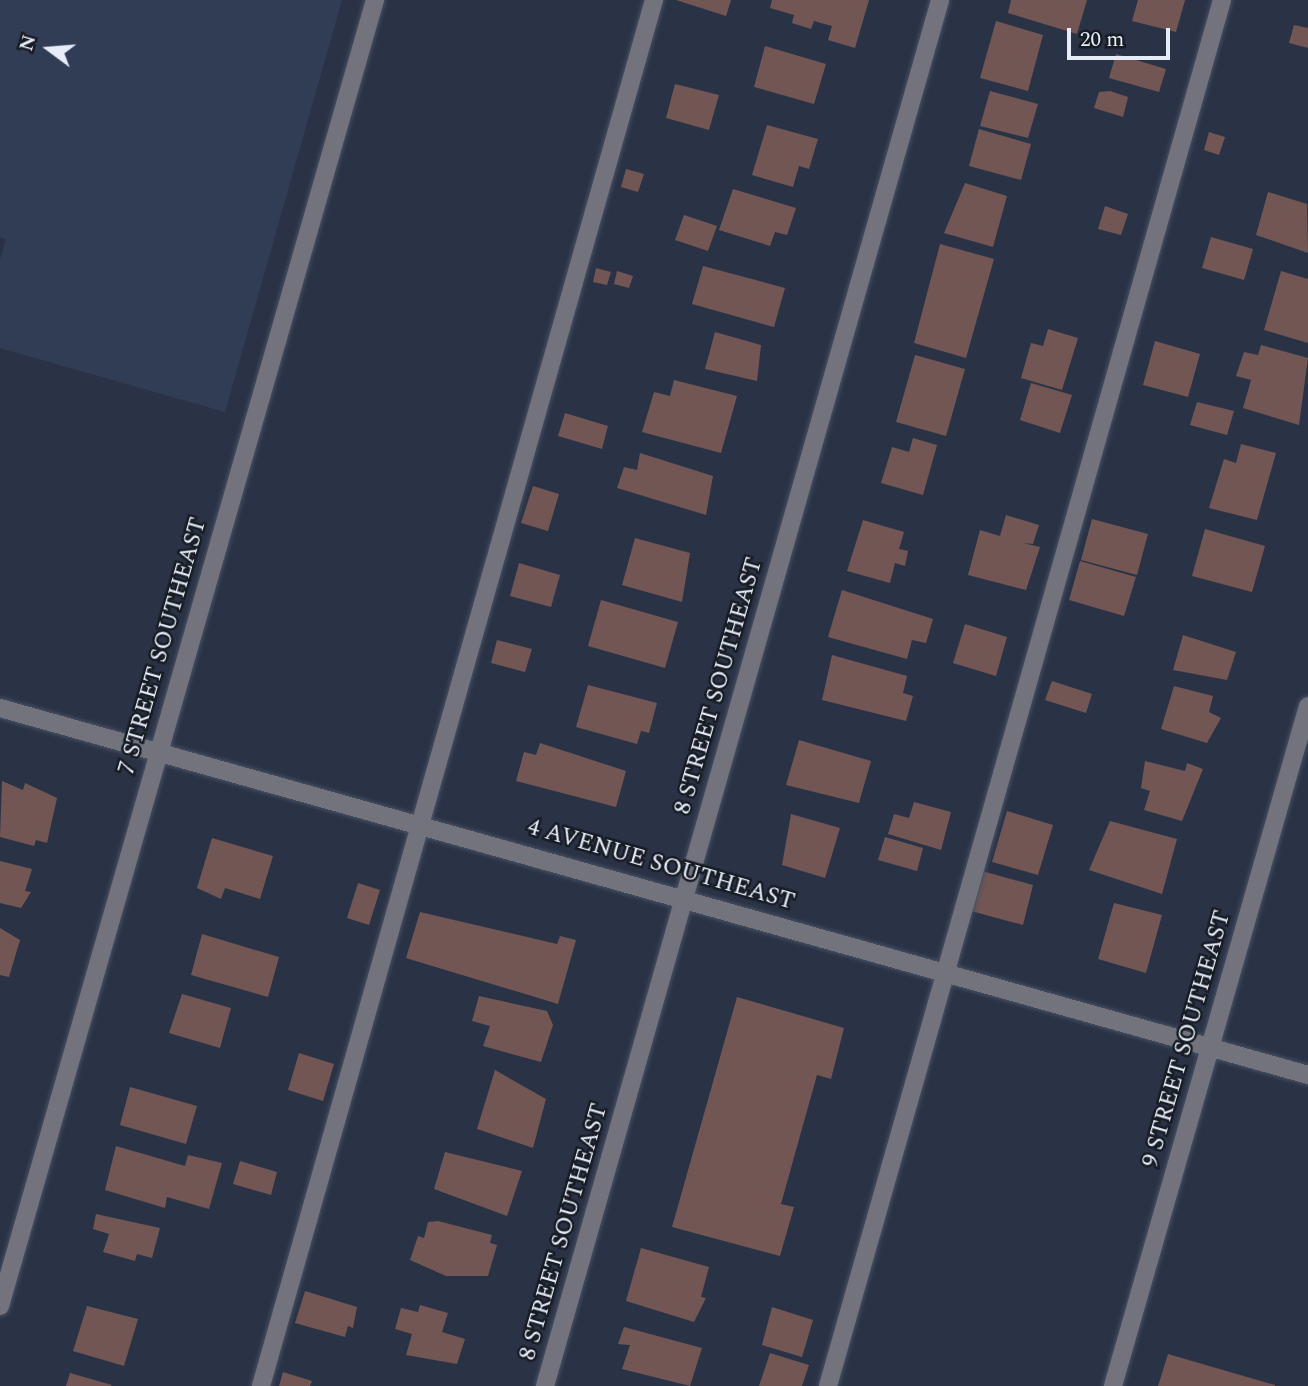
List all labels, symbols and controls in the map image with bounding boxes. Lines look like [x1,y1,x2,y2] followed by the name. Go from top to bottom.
[14,14,84,84] north arrow
[1070,14,1173,58] scale bar
[1080,24,1124,56] text: 20 m
[12,32,44,55] text: N
[113,514,213,778] street label: 7 STREET SOUTHEAST
[669,554,769,818] street label: 8 STREET SOUTHEAST
[524,813,798,917] street label: 4 AVENUE SOUTHEAST
[1137,907,1237,1171] street label: 9 STREET SOUTHEAST
[514,1100,614,1364] street label: 8 STREET SOUTHEAST

